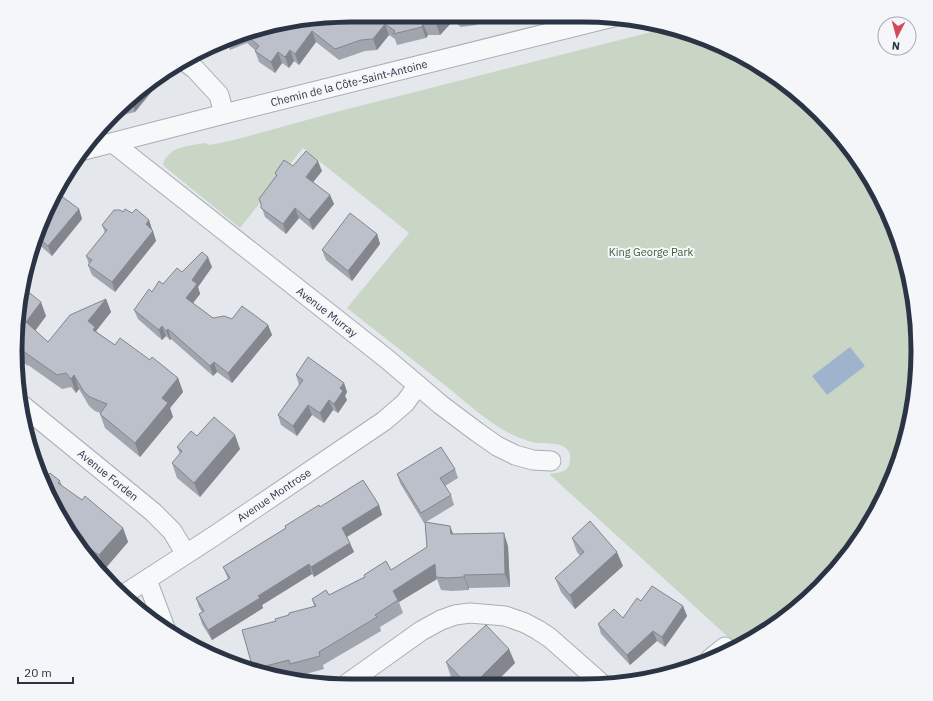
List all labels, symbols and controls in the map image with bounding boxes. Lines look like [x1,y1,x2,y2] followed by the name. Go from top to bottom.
[877,16,917,56] north arrow
[891,39,901,53] text: N
[269,57,429,109] street label: Chemin de la Côte-Saint-Antoine
[609,245,694,259] park label: King George Park
[294,284,361,341] street label: Avenue Murray
[75,446,141,504] street label: Avenue Forden
[234,465,314,525] street label: Avenue Montrose
[18,659,73,685] scale bar
[24,665,52,680] text: 20 m

